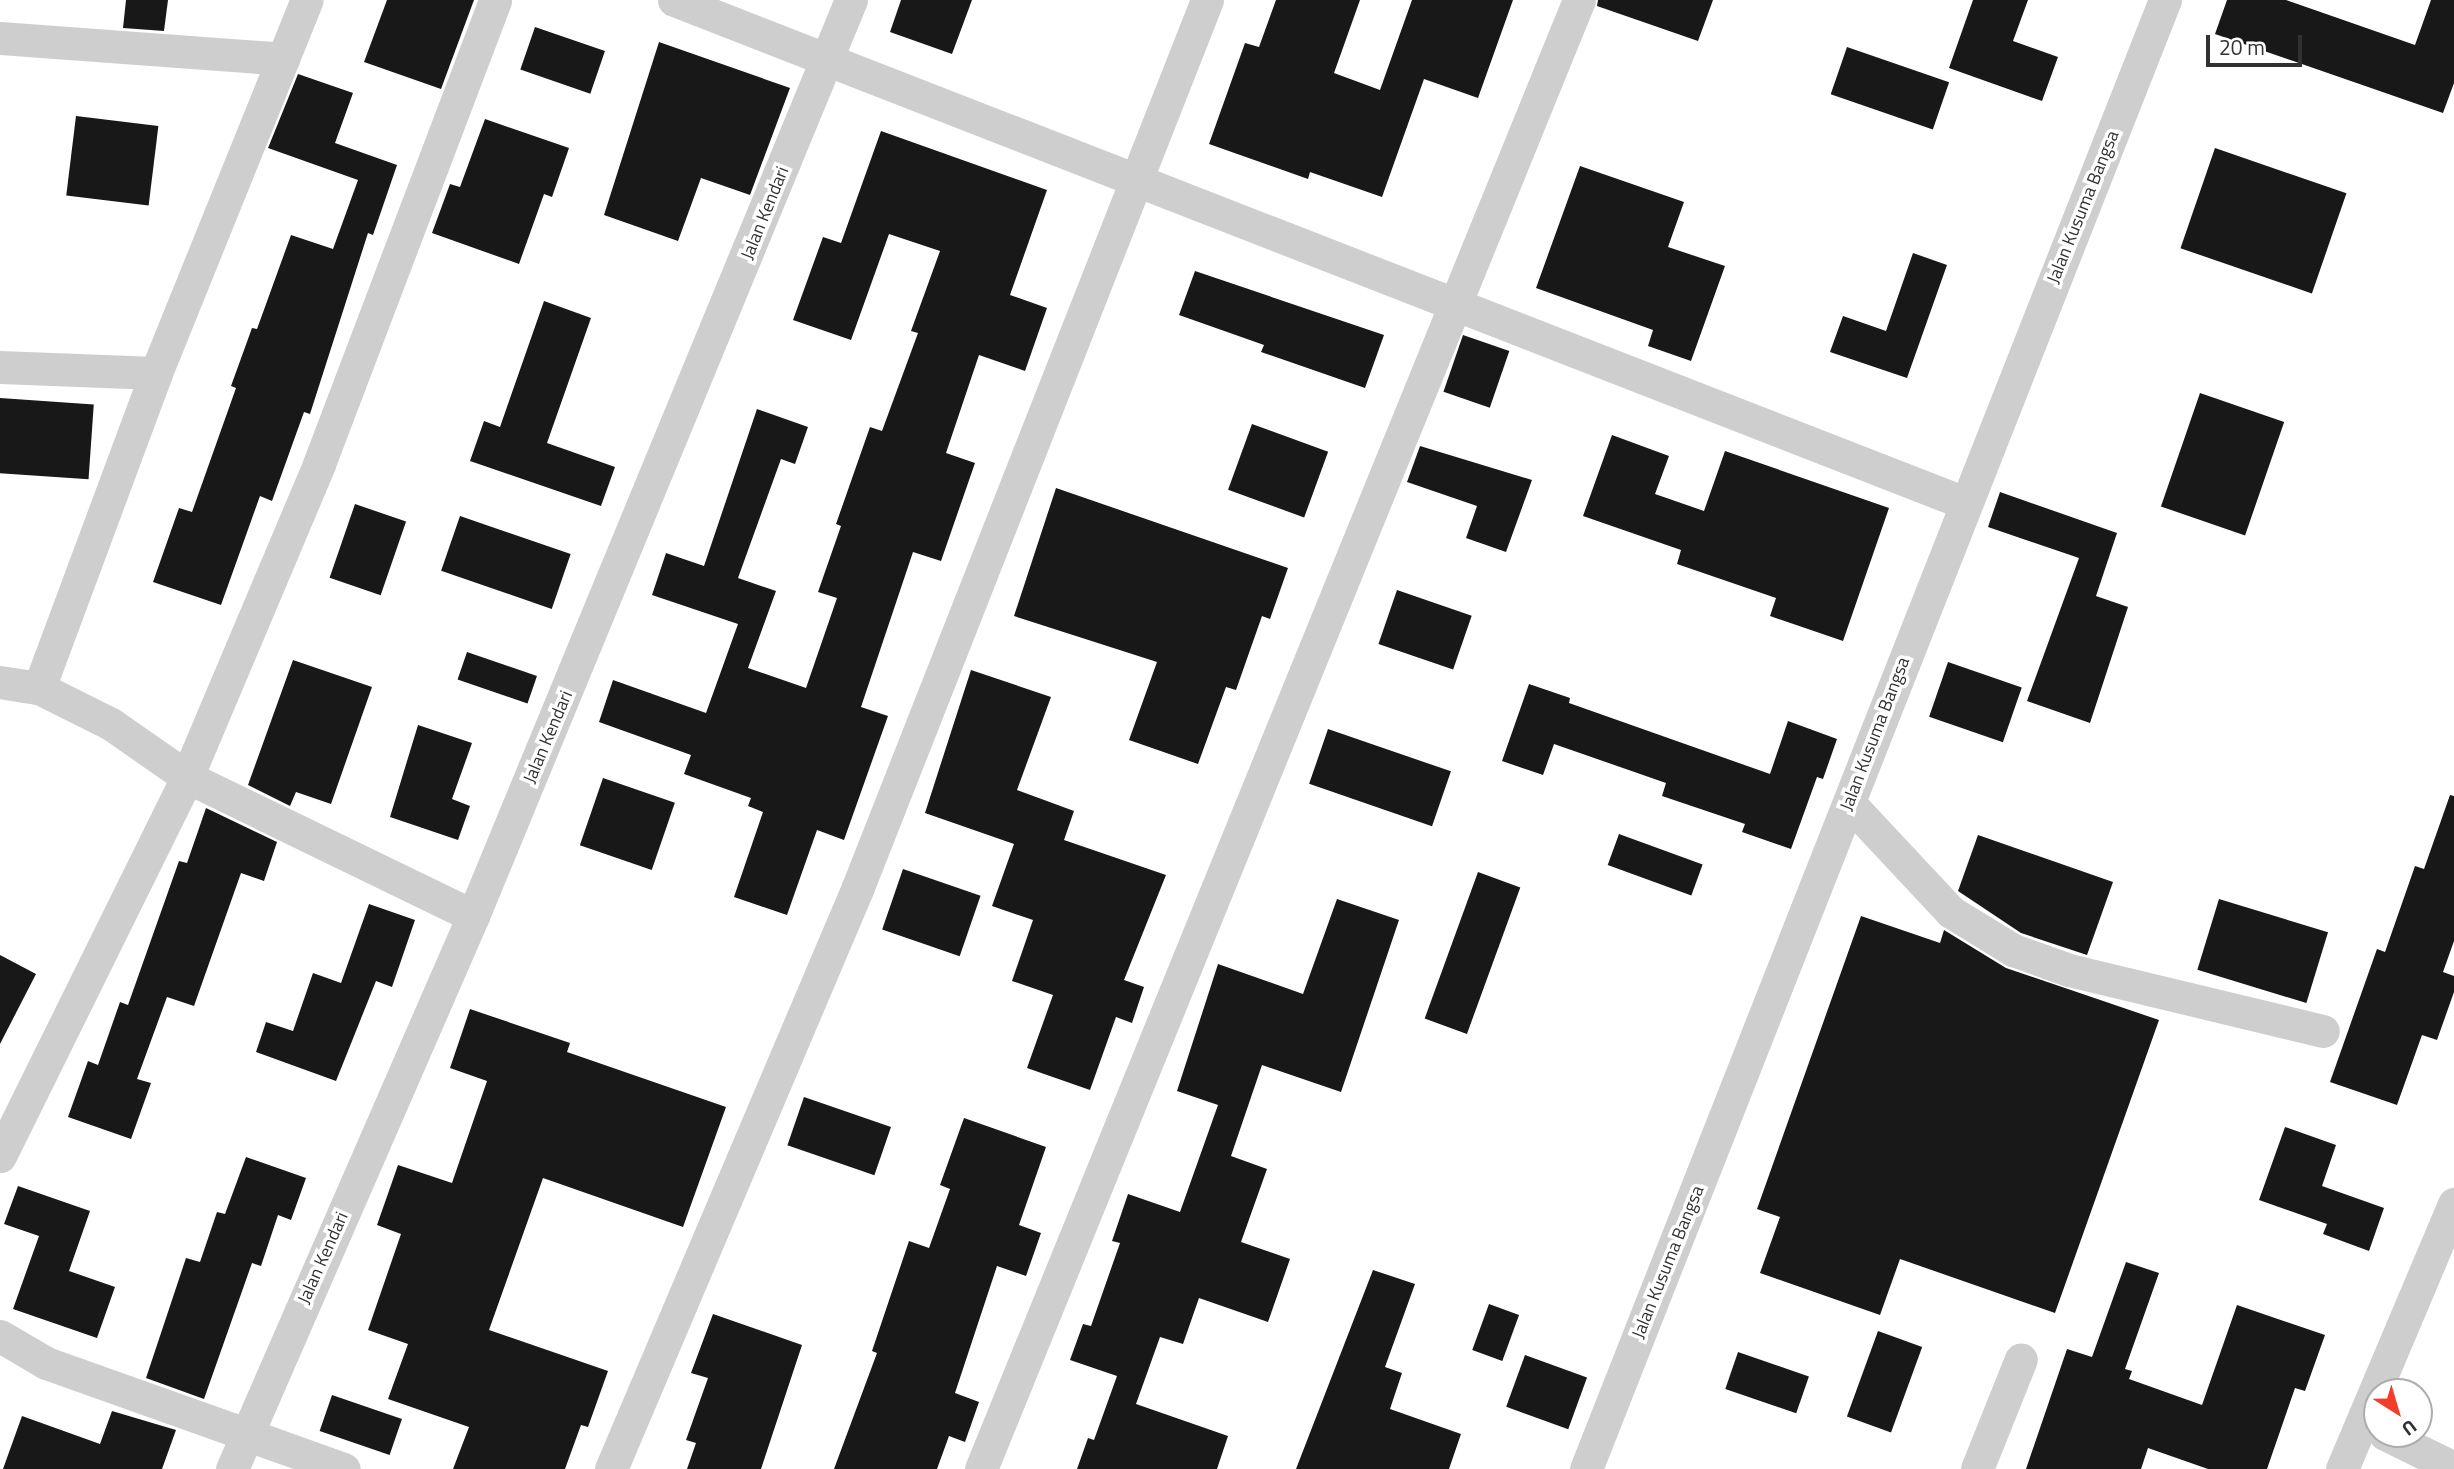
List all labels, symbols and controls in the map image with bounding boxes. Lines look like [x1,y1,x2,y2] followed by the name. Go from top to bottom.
[2209,21,2305,65] scale bar
[2219,31,2265,63] text: 20 m
[2042,127,2124,287] street label: Jalan Kusuma Bangsa
[737,163,793,263] street label: Jalan Kendari
[1836,654,1914,814] street label: Jalan Kusuma Bangsa
[519,687,577,787] street label: Jalan Kendari
[1627,1182,1709,1342] street label: Jalan Kusuma Bangsa
[293,1209,353,1307] street label: Jalan Kendari
[2363,1378,2433,1448] north arrow
[2396,1413,2423,1444] text: U

